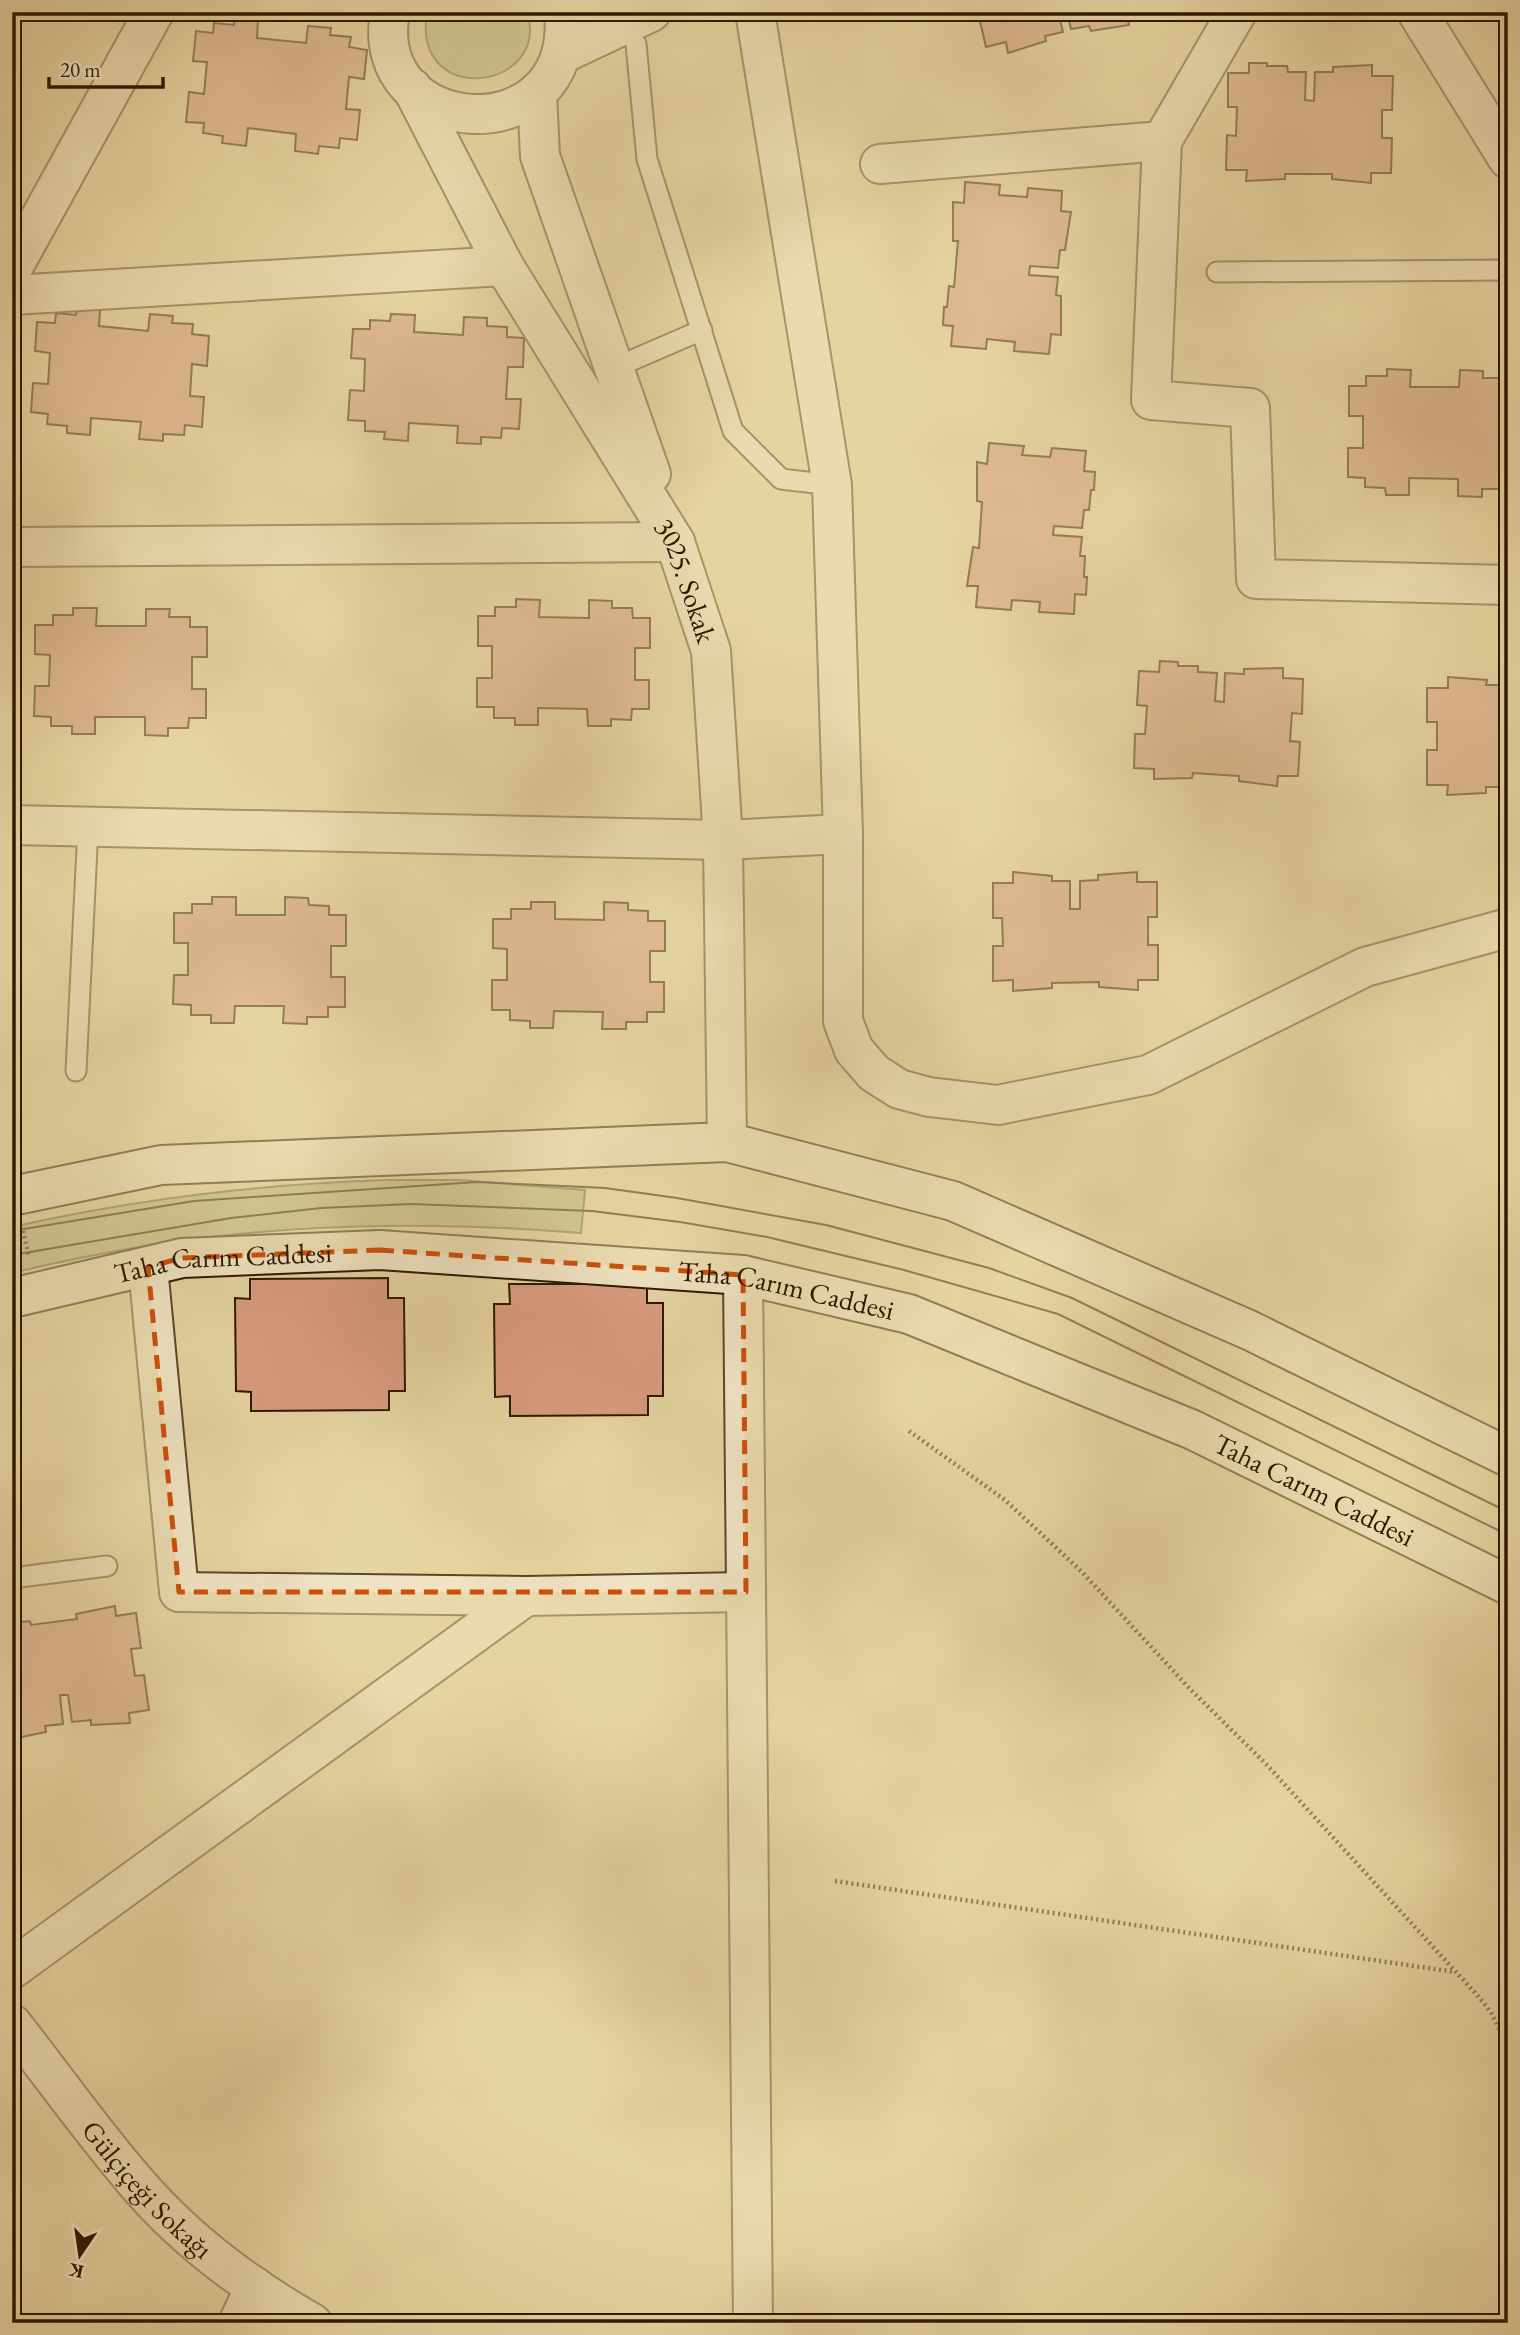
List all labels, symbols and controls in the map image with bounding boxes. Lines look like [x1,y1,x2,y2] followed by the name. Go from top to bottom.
[49,46,163,90] scale bar
[60,56,101,83] text: 20 m
[647,511,725,648] street label: 3025. Sokak
[110,1234,333,1291] street label: Taha Carım Caddesi
[678,1253,898,1328] street label: Taha Carım Caddesi
[1208,1425,1421,1554] street label: Taha Carım Caddesi
[74,2113,220,2267] street label: Gülçiçeği Sokağı
[46,2220,116,2290] north arrow
[66,2257,86,2285] text: K

